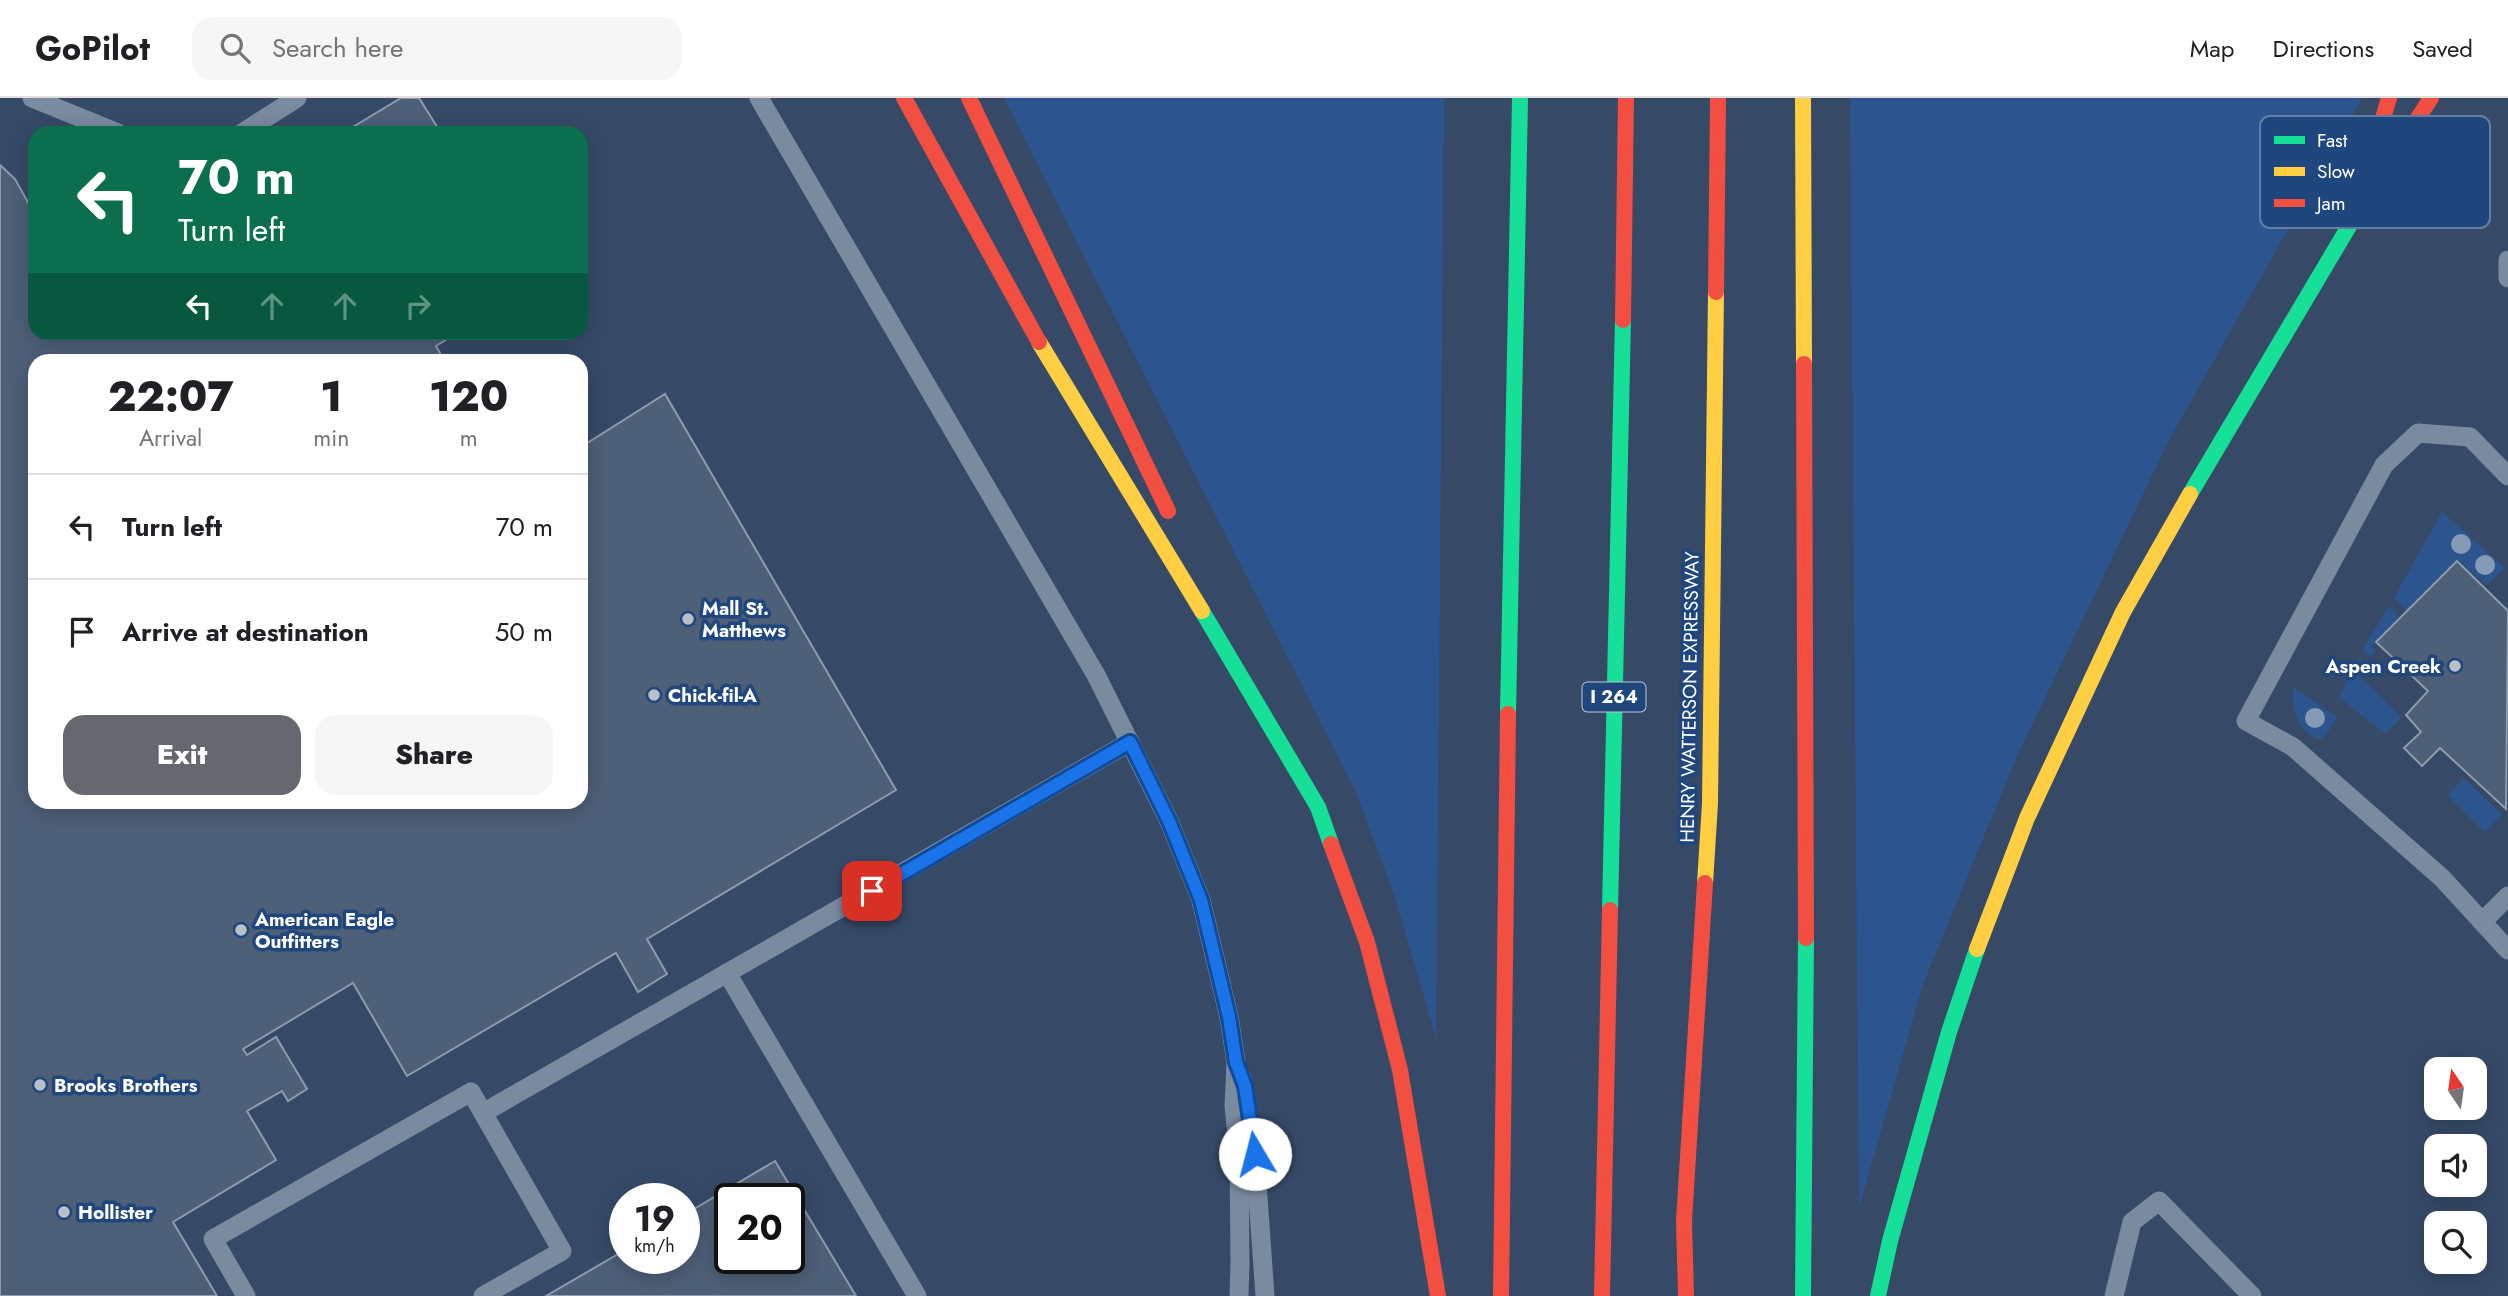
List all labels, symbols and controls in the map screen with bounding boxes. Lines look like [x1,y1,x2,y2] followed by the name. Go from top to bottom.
[192,17,682,80] search box
[35,25,150,72] text: GoPilot
[216,29,254,67] icon: search
[272,29,403,67] text: Search here
[2190,31,2235,66] text: Map
[2273,31,2374,66] text: Directions
[2412,31,2473,66] text: Saved
[2260,116,2490,228] legend
[2317,127,2348,154] text: Fast
[178,142,295,212] text: 70 m
[63,154,154,245] icon: left
[2317,158,2355,185] text: Slow
[2314,190,2346,217] text: Jam
[178,207,285,253] text: Turn left
[180,287,218,325] icon: left
[253,287,291,325] icon: ahead
[326,287,364,325] icon: ahead
[399,287,437,325] icon: right
[108,366,234,427] text: 22:07
[320,366,342,427] text: 1
[429,366,508,427] text: 120
[139,421,202,455] text: Arrival
[313,421,349,455] text: min
[460,421,478,455] text: m
[63,508,101,546] icon: left
[122,508,222,546] text: Turn left
[496,508,553,546] text: 70 m
[1673,551,1706,843] street label: HENRY WATTERSON EXPRESSWAY
[702,595,786,644] place label: Mall St. Matthews
[680,611,696,627] marker: Mall St. Matthews
[63,613,101,651] icon: arrive
[122,613,369,651] text: Arrive at destination
[495,613,553,651] text: 50 m
[2325,653,2441,680] place label: Aspen Creek
[2447,658,2463,674] marker: Aspen Creek
[668,682,757,709] place label: Chick-fil-A
[1582,682,1646,712] road number: I 264
[646,687,662,703] marker: Chick-fil-A
[63,715,301,795] button: Exit
[315,715,553,795] button: Share
[842,861,902,921] pin
[853,872,891,910] icon: arrive
[254,906,394,955] place label: American Eagle Outfitters
[233,922,249,938] marker: American Eagle Outfitters
[2424,1057,2487,1120] north arrow
[2424,1057,2487,1274] map controls
[54,1072,198,1099] place label: Brooks Brothers
[32,1077,48,1093] marker: Brooks Brothers
[1218,1117,1292,1191] position arrow
[2424,1134,2487,1197] button: sound
[714,1183,805,1274] speed limit sign: 20
[634,1194,675,1244] text: 19
[78,1199,153,1226] place label: Hollister
[56,1204,72,1220] marker: Hollister
[2424,1211,2487,1274] button: search
[634,1233,675,1259] text: km/h

